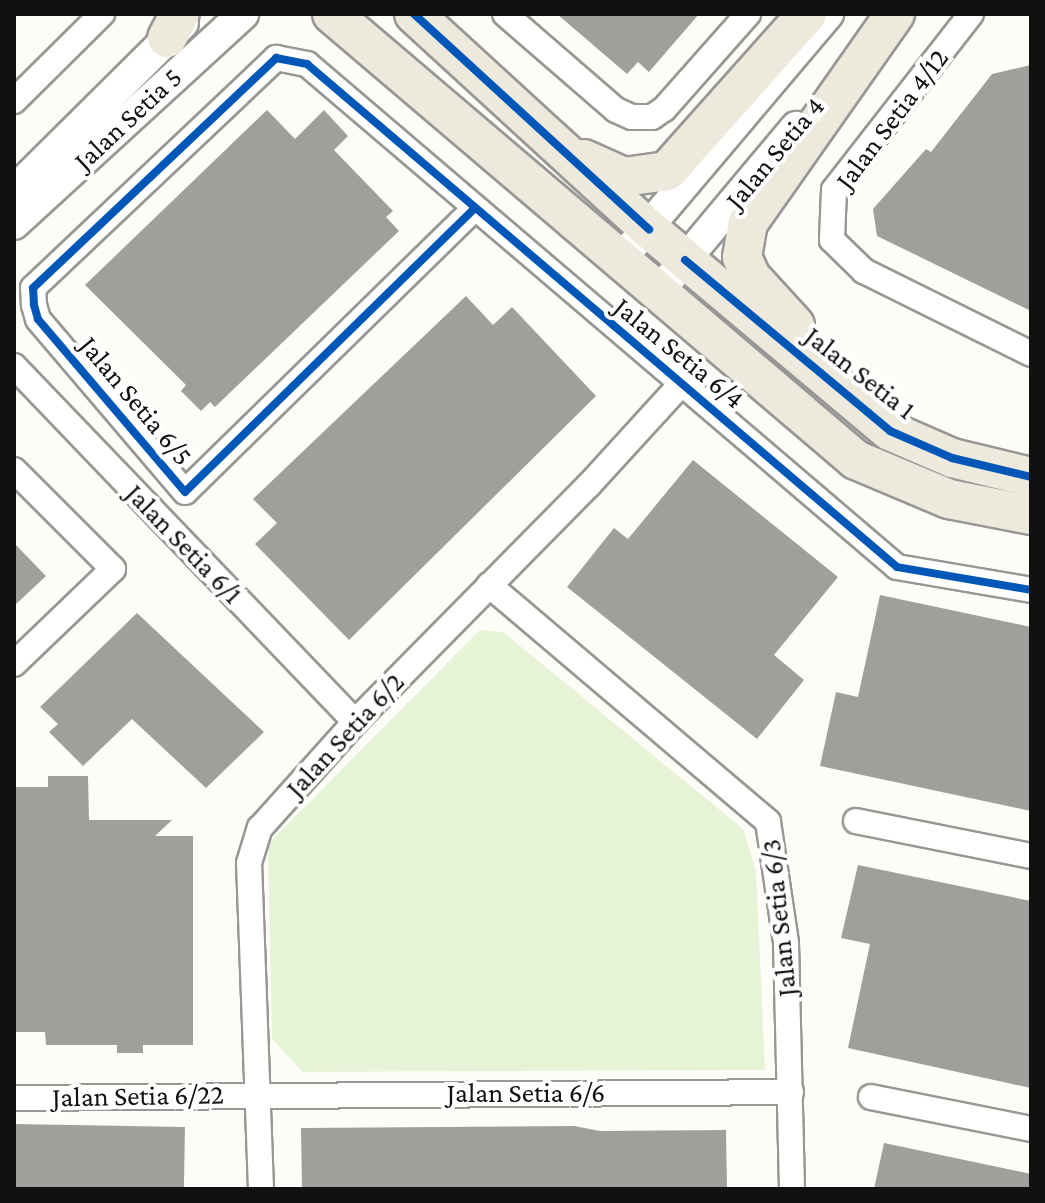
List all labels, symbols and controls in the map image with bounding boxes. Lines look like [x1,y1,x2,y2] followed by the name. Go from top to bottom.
[828,42,956,196] street label: Jalan Setia 4/12
[67,61,189,177] street label: Jalan Setia 5
[718,90,832,216] street label: Jalan Setia 4
[607,290,751,416] street label: Jalan Setia 6/4
[798,319,922,427] street label: Jalan Setia 1
[72,330,200,472] street label: Jalan Setia 6/5
[118,477,250,611] street label: Jalan Setia 6/1
[279,666,411,804] street label: Jalan Setia 6/2
[754,838,804,998] street label: Jalan Setia 6/3
[447,1076,605,1110] street label: Jalan Setia 6/6
[52,1078,224,1114] street label: Jalan Setia 6/22

